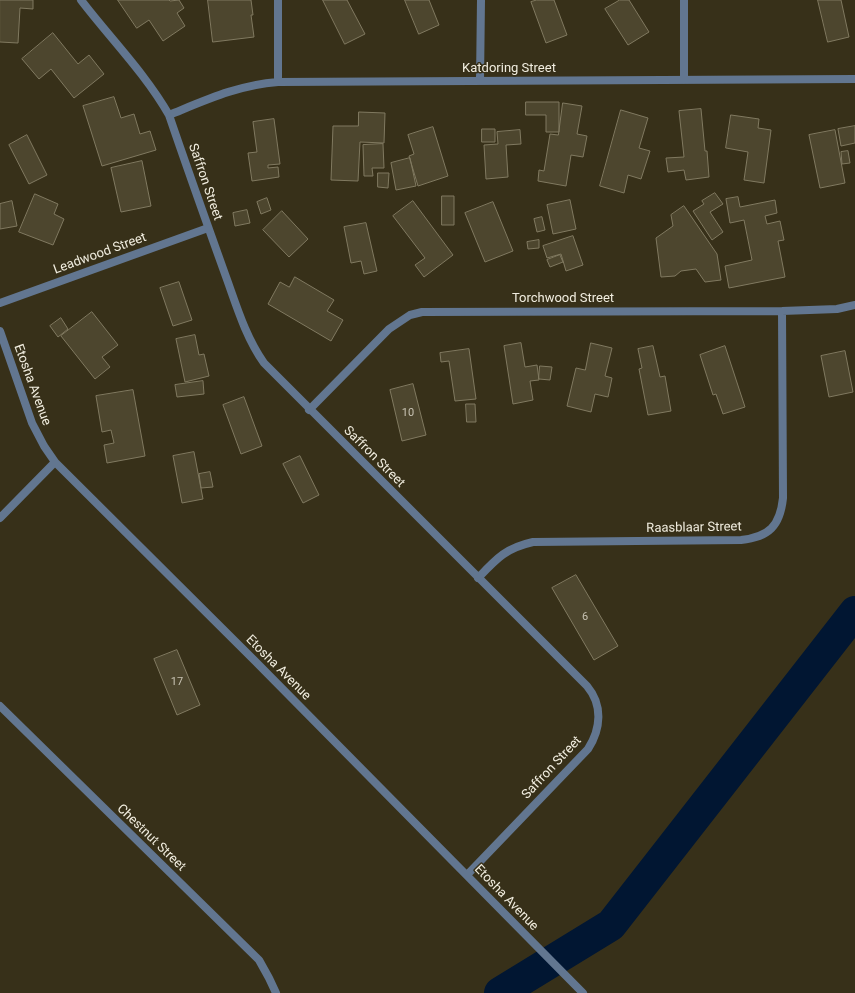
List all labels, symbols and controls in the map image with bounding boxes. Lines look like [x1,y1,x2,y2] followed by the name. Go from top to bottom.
[462,61,556,77] street label: Katdoring Street
[185,142,225,222] street label: Saffron Street
[51,230,149,278] street label: Leadwood Street
[512,291,614,307] street label: Torchwood Street
[10,342,54,428] street label: Etosha Avenue
[402,406,414,420] house number: 10
[340,423,408,491] street label: Saffron Street
[646,519,742,537] street label: Raasblaar Street
[582,610,588,624] house number: 6
[242,632,314,704] street label: Etosha Avenue
[171,675,183,689] house number: 17
[519,733,585,803] street label: Saffron Street
[113,801,189,875] street label: Chestnut Street
[471,862,541,934] street label: Etosha Avenue

